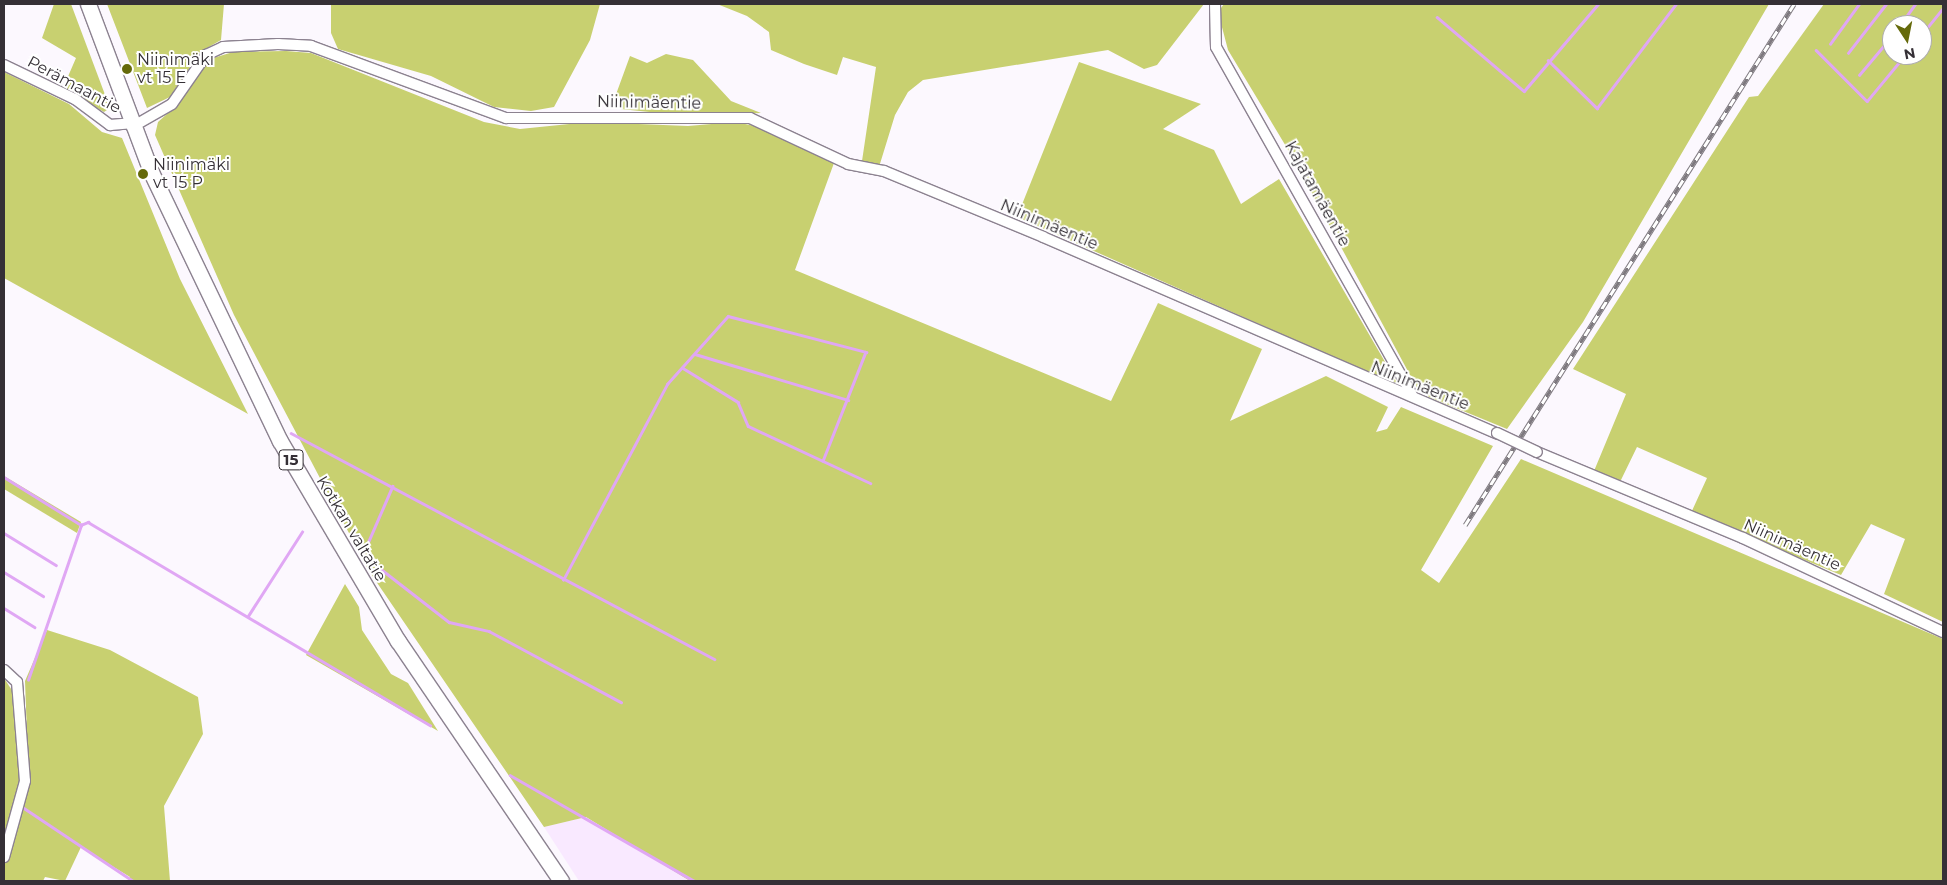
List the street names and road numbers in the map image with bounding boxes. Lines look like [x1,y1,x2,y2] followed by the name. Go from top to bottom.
[24,52,124,118] street label: Perämaantie
[597,92,701,114] street label: Niinimäentie
[1280,138,1354,250] street label: Kajatamäentie
[997,196,1101,254] street label: Niinimäentie
[1368,358,1472,414] street label: Niinimäentie
[278,448,304,472] road number: 15
[312,473,390,585] street label: Kotkan valtatie
[1741,515,1843,575] street label: Niinimäentie

